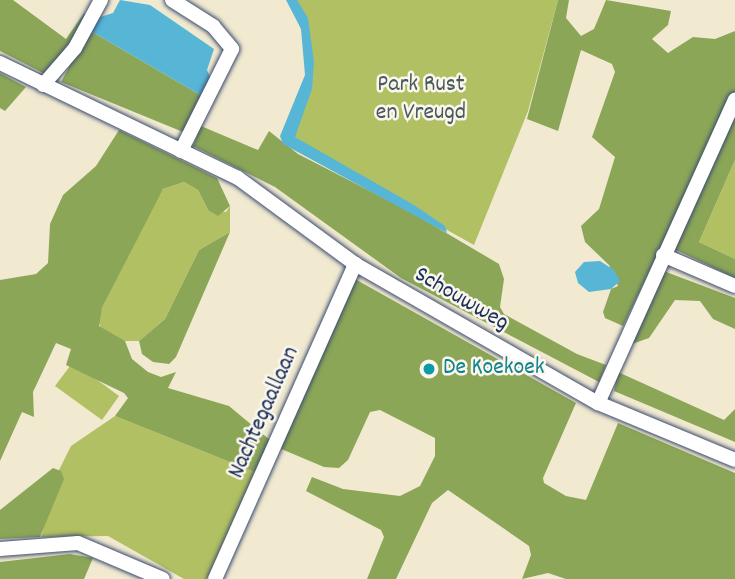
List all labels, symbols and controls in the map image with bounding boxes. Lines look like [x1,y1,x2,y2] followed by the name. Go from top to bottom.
[376,72,466,128] park label: Park Rust en Vreugd
[409,261,513,339] street label: Schouwweg
[223,343,307,483] street label: Nachtegaallaan
[443,355,545,383] place label: De Koekoek
[421,361,437,377] marker: De Koekoek

